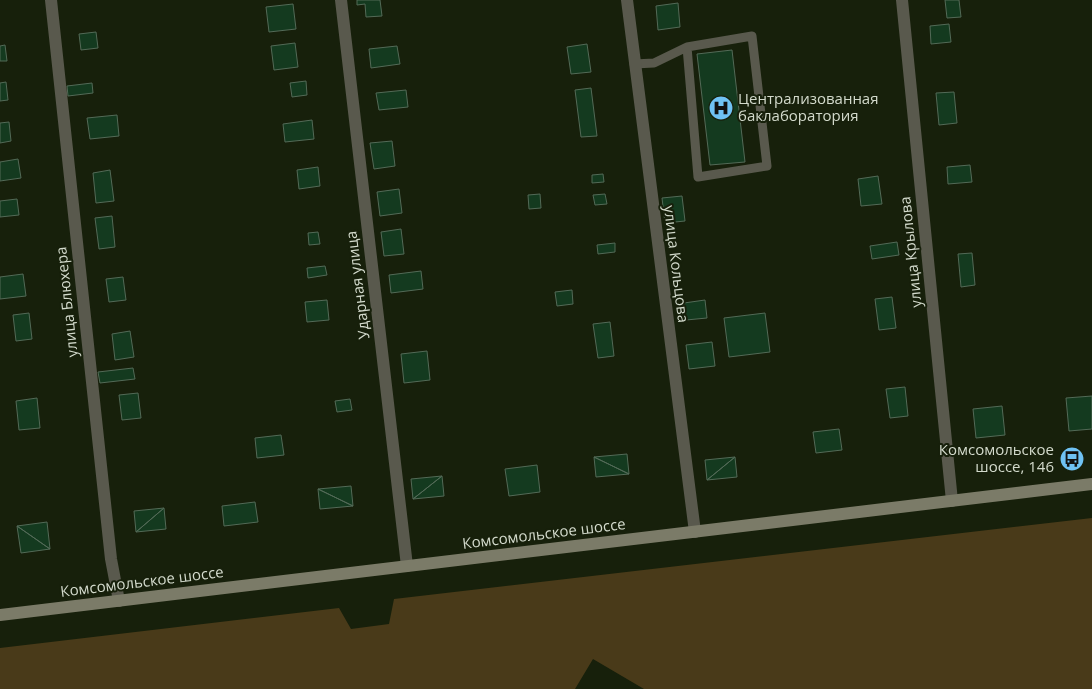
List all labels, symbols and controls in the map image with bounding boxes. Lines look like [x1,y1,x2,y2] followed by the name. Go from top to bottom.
[738,88,879,125] place label: Централизованная баклаборатория
[708,95,734,121] hospital icon: Централизованная баклаборатория
[894,196,926,309] street label: улица Крылова
[660,204,694,324] street label: улица Кольцова
[340,230,374,340] street label: Ударная улица
[50,246,82,358] street label: улица Блюхера
[939,439,1054,476] place label: Комсомольское шоссе, 146
[1059,446,1085,472] bus stop icon: Комсомольское шоссе, 146
[461,513,627,553] street label: Комсомольское шоссе
[59,561,225,601] street label: Комсомольское шоссе

